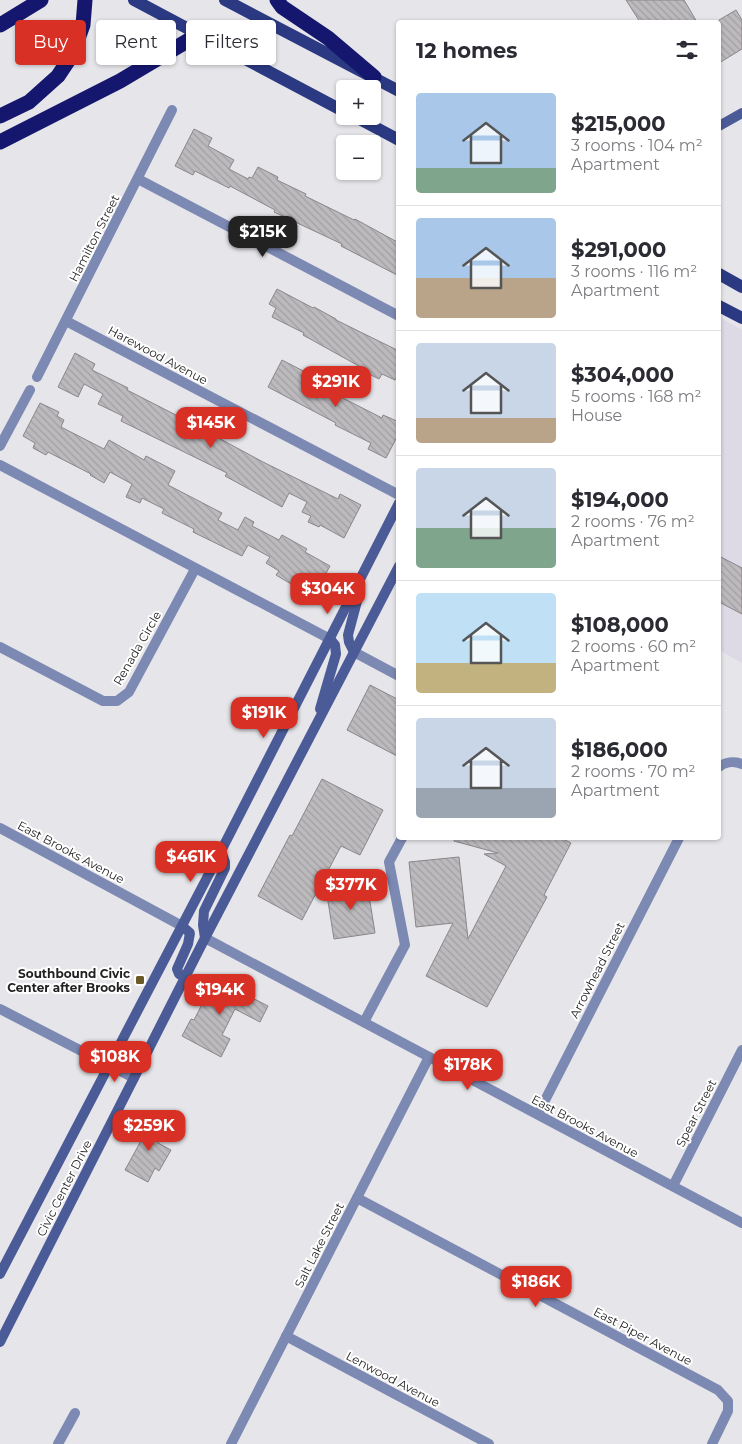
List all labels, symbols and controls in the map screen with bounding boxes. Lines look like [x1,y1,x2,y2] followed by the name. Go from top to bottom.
[15,20,86,65] chip: Buy
[96,20,176,65] chip: Rent
[186,20,276,65] chip: Filters
[673,36,701,64] icon: filters
[416,38,517,63] text: 12 homes
[336,80,381,180] map controls
[336,80,381,125] button: +
[571,111,666,136] text: $215,000
[456,113,516,173] icon: home
[336,135,381,180] button: −
[571,136,703,155] text: 3 rooms · 104 m²
[571,155,660,174] text: Apartment
[66,192,122,284] street label: Hamilton Street
[228,216,298,258] pin: $215K
[239,222,287,241] text: $215K
[571,237,666,262] text: $291,000
[456,238,516,298] icon: home
[571,262,697,281] text: 3 rooms · 116 m²
[571,281,660,300] text: Apartment
[106,322,210,388] street label: Harewood Avenue
[571,362,674,387] text: $304,000
[456,363,516,423] icon: home
[301,366,371,408] pin: $291K
[312,372,360,391] text: $291K
[571,387,702,406] text: 5 rooms · 168 m²
[176,406,246,449] pin: $145K
[571,406,622,425] text: House
[187,413,235,432] text: $145K
[571,487,669,512] text: $194,000
[456,488,516,548] icon: home
[571,512,695,531] text: 2 rooms · 76 m²
[571,531,660,550] text: Apartment
[293,572,363,615] pin: $304K
[301,579,355,598] text: $304K
[110,608,164,688] street label: Renada Circle
[571,612,669,637] text: $108,000
[456,613,516,673] icon: home
[571,637,696,656] text: 2 rooms · 60 m²
[571,656,660,675] text: Apartment
[229,696,299,739] pin: $191K
[242,703,286,722] text: $191K
[571,737,668,762] text: $186,000
[456,738,516,798] icon: home
[571,762,696,781] text: 2 rooms · 70 m²
[571,781,660,800] text: Apartment
[15,817,127,887] street label: East Brooks Avenue
[156,840,226,883] pin: $461K
[166,847,216,866] text: $461K
[316,868,386,911] pin: $377K
[325,875,377,894] text: $377K
[566,919,628,1020] street label: Arrowhead Street
[7,966,131,995] place label: Southbound Civic Center after Brooks
[134,974,146,986] marker: Southbound Civic Center after Brooks
[185,974,255,1016] pin: $194K
[195,980,245,999] text: $194K
[80,1040,150,1083] pin: $108K
[90,1047,140,1066] text: $108K
[433,1048,503,1091] pin: $178K
[444,1055,492,1074] text: $178K
[673,1077,720,1149] street label: Spear Street
[529,1091,641,1161] street label: East Brooks Avenue
[114,1110,184,1152] pin: $259K
[123,1116,175,1135] text: $259K
[33,1137,95,1239] street label: Civic Center Drive
[291,1200,347,1290] street label: Salt Lake Street
[501,1266,571,1308] pin: $186K
[512,1272,560,1291] text: $186K
[591,1304,695,1368] street label: East Piper Avenue
[343,1348,443,1410] street label: Lenwood Avenue

